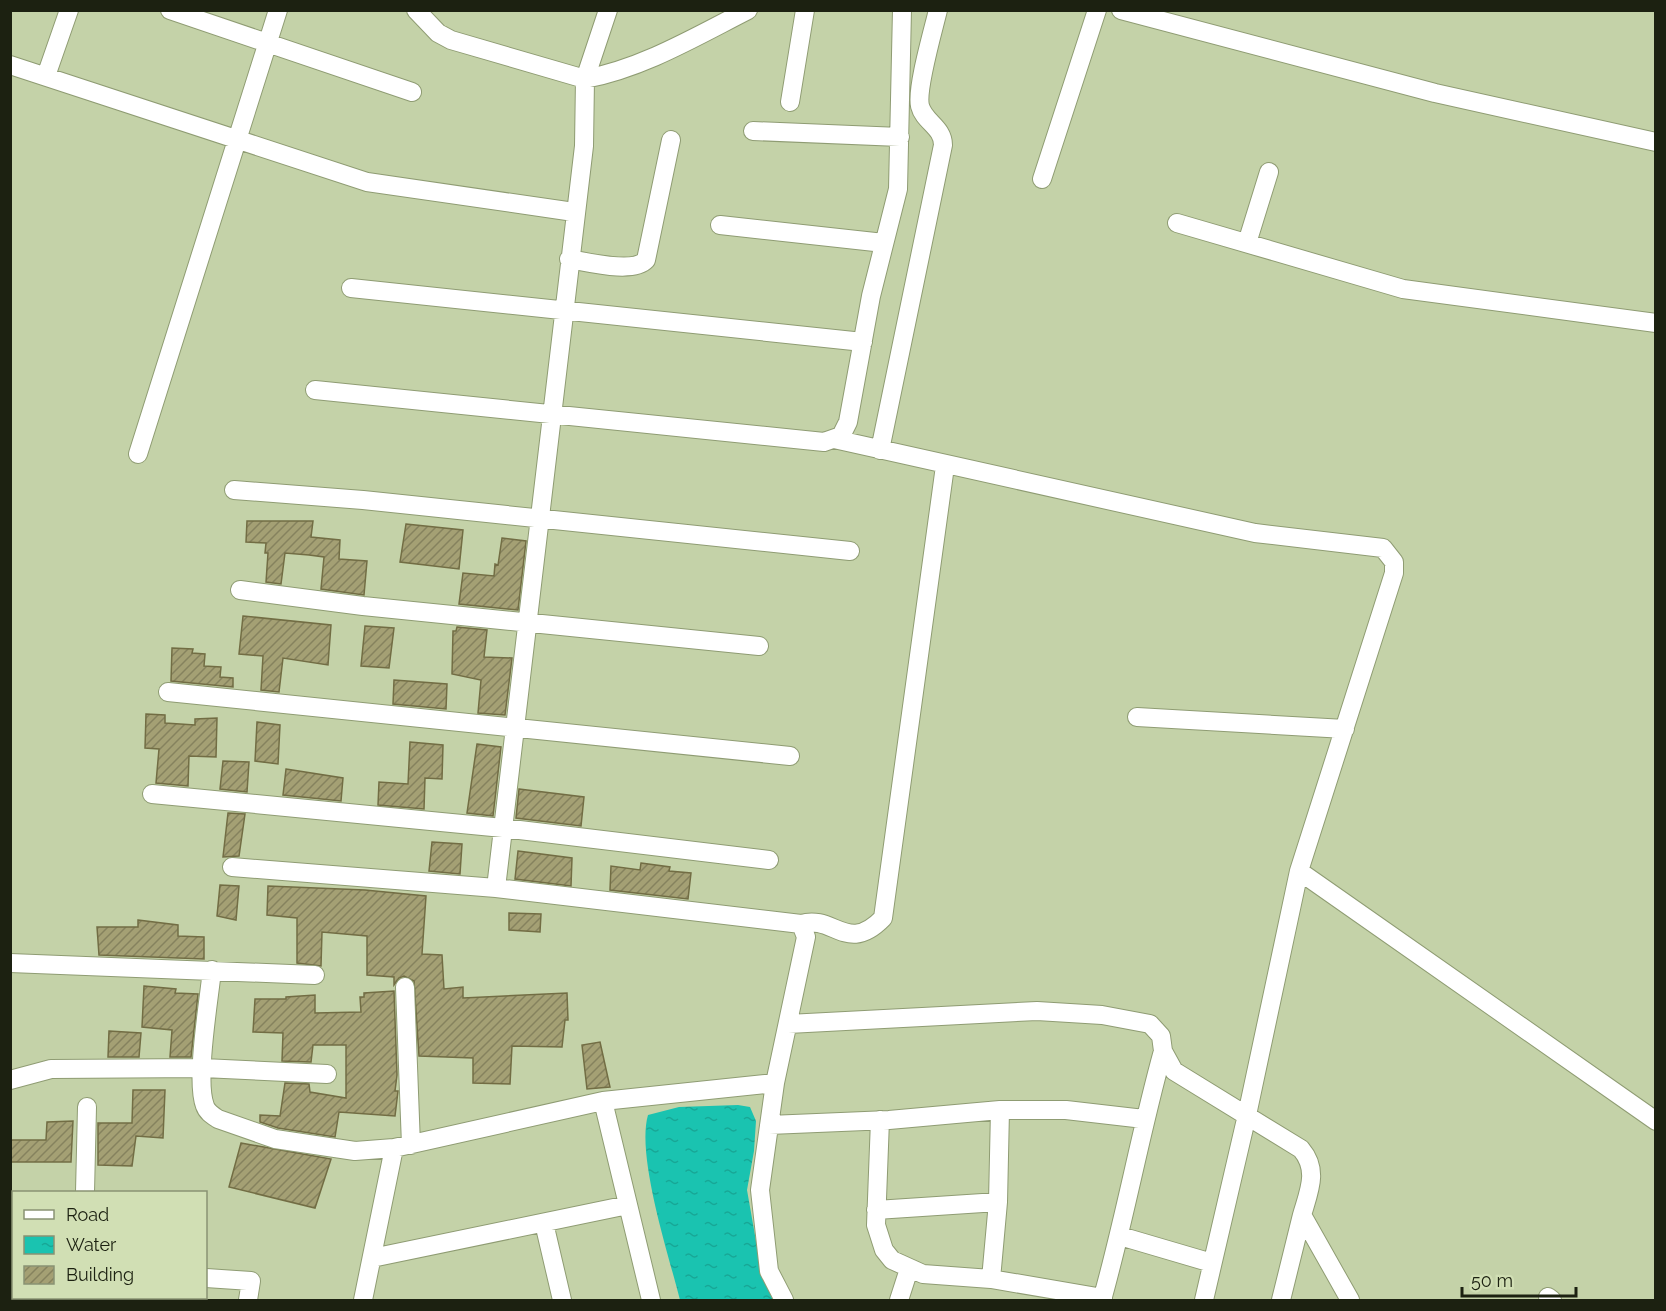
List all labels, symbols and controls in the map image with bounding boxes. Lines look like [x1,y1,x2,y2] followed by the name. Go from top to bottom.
[12,1191,207,1299] legend
[66,1204,109,1225] text: Road
[66,1234,117,1255] text: Water
[1462,1260,1576,1298] scale bar
[66,1264,134,1285] text: Building
[1471,1270,1513,1291] text: 50 m

